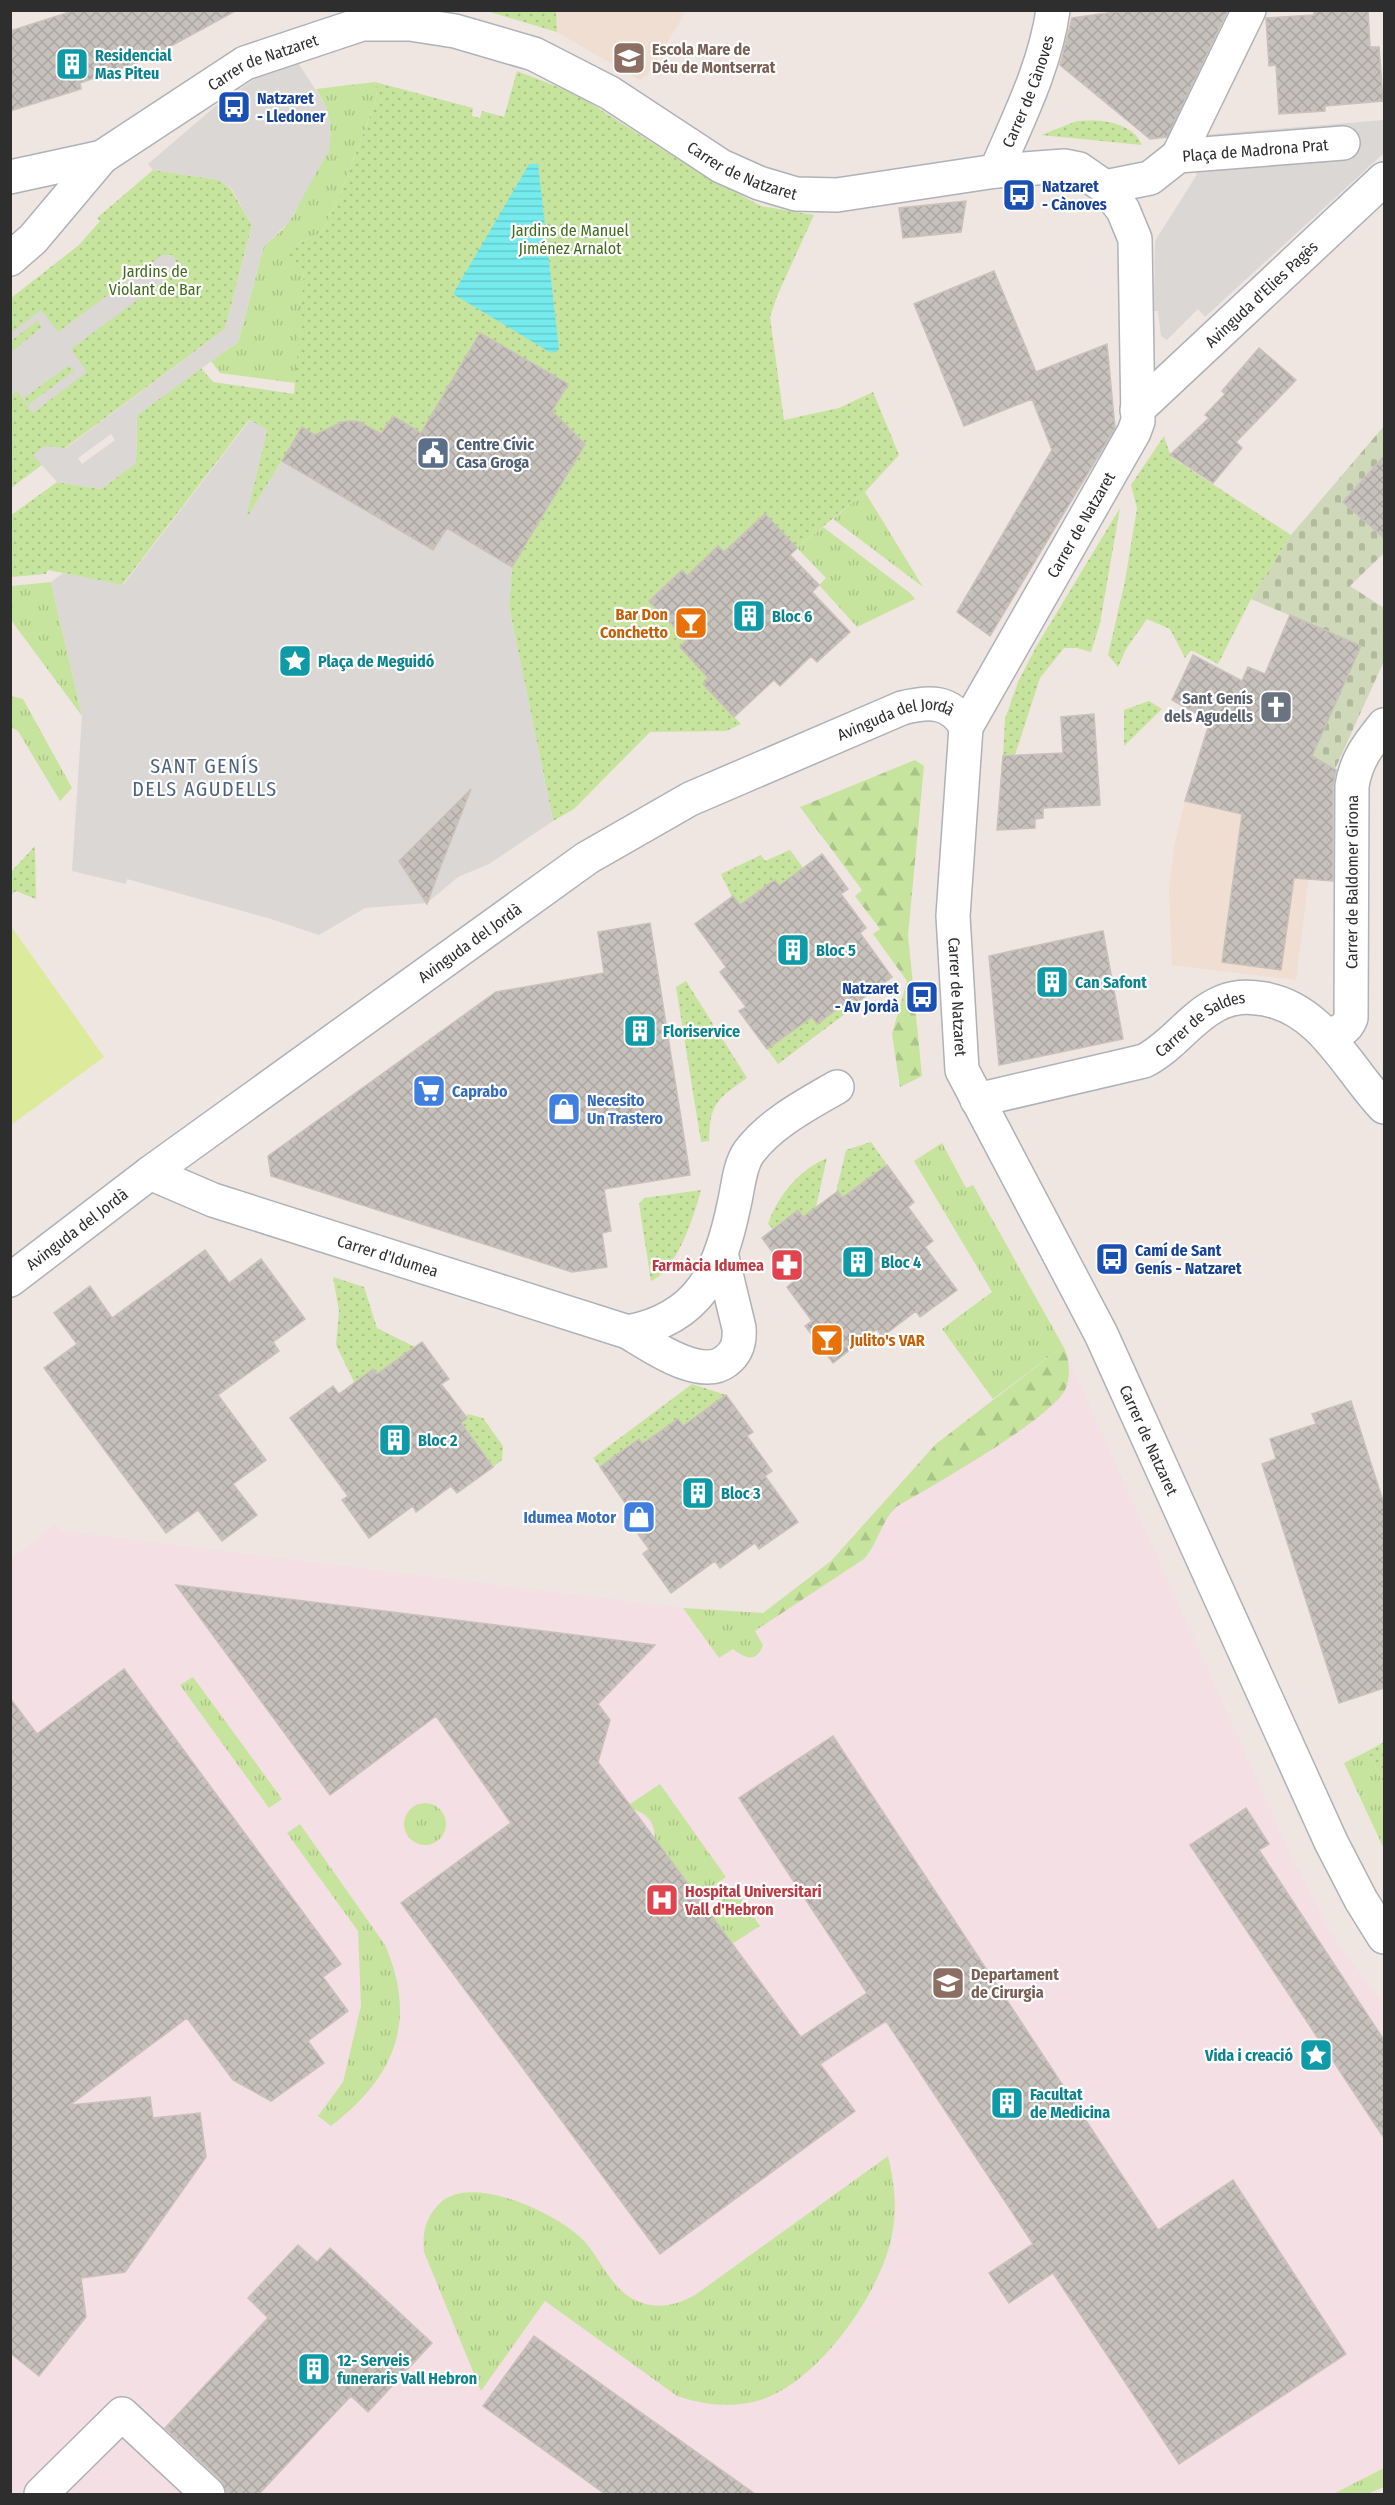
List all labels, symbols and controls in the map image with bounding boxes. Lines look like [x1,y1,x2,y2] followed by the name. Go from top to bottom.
[204,30,321,94] street label: Carrer de Natzaret
[998,33,1057,150] street label: Carrer de Cànoves
[611,40,647,76] school or university icon: Escola Mare de Déu de Montserrat
[652,40,776,77] place label: Escola Mare de Déu de Montserrat
[54,46,90,82] building icon: Residencial Mas Piteu
[95,46,172,83] place label: Residencial Mas Piteu
[216,89,252,125] bus stop icon: Natzaret - Lledoner
[257,89,326,126] place label: Natzaret - Lledoner
[1182,135,1330,165] street label: Plaça de Madrona Prat
[684,137,800,204] street label: Carrer de Natzaret
[1001,177,1037,213] bus stop icon: Natzaret - Cànoves
[1042,177,1107,214] place label: Natzaret - Cànoves
[511,221,629,258] park label: Jardins de Manuel Jiménez Arnalot
[1201,237,1322,351] street label: Avinguda d'Elies Pagès
[109,262,202,299] park label: Jardins de Violant de Bar
[415,435,451,471] public building icon: Centre Cívic Casa Groga
[456,435,534,472] place label: Centre Cívic Casa Groga
[1043,468,1119,581] street label: Carrer de Natzaret
[731,598,767,634] building icon: Bloc 6
[600,605,668,642] place label: Bar Don Conchetto
[673,605,709,641] bar icon: Bar Don Conchetto
[772,607,812,626] place label: Bloc 6
[277,643,313,679] place icon: Plaça de Meguidó
[318,652,435,672] place label: Plaça de Meguidó
[1164,689,1253,726] place label: Sant Genís dels Agudells
[1258,689,1294,725] church icon: Sant Genís dels Agudells
[834,694,958,744] street label: Avinguda del Jordà
[132,754,278,801] district label: SANT GENÍS DELS AGUDELLS
[1342,795,1361,969] street label: Carrer de Baldomer Girona
[414,899,525,986] street label: Avinguda del Jordà
[775,932,811,968] building icon: Bloc 5
[945,937,971,1058] street label: Carrer de Natzaret
[816,941,856,960] place label: Bloc 5
[1034,964,1070,1000] building icon: Can Safont
[1075,973,1147,992] place label: Can Safont
[835,979,899,1016] place label: Natzaret - Av Jordà
[904,979,940,1015] bus stop icon: Natzaret - Av Jordà
[1151,988,1246,1061] street label: Carrer de Saldes
[622,1013,658,1049] building icon: Floriservice
[663,1022,740,1041] place label: Floriservice
[411,1073,447,1109] supermarket icon: Caprabo
[452,1082,508,1101] place label: Caprabo
[546,1091,582,1127] shop icon: Necesito Un Trastero
[587,1091,664,1128] place label: Necesito Un Trastero
[22,1184,131,1274] street label: Avinguda del Jordà
[335,1231,441,1281] street label: Carrer d'Idumea
[1094,1241,1130,1277] bus stop icon: Camí de Sant Genís - Natzaret
[1135,1241,1242,1278] place label: Camí de Sant Genís - Natzaret
[840,1244,876,1280] building icon: Bloc 4
[769,1247,805,1283] pharmacy icon: Farmàcia Idumea
[881,1253,921,1272] place label: Bloc 4
[652,1256,764,1275] place label: Farmàcia Idumea
[809,1322,845,1358] bar icon: Julito's VAR
[849,1331,926,1350] place label: Julito's VAR
[1116,1382,1182,1499] street label: Carrer de Natzaret
[377,1422,413,1458] building icon: Bloc 2
[418,1431,458,1450] place label: Bloc 2
[680,1475,716,1511] building icon: Bloc 3
[721,1484,761,1503] place label: Bloc 3
[621,1499,657,1535] shop icon: Idumea Motor
[523,1508,616,1527] place label: Idumea Motor
[644,1882,680,1918] hospital icon: Hospital Universitari Vall d'Hebron
[684,1882,822,1919] place label: Hospital Universitari Vall d'Hebron
[930,1965,966,2001] school or university icon: Departament de Cirurgia
[971,1965,1059,2002] place label: Departament de Cirurgia
[1298,2037,1334,2073] place icon: Vida i creació
[1204,2046,1293,2065] place label: Vida i creació
[989,2085,1025,2121] building icon: Facultat de Medicina
[1030,2085,1110,2122] place label: Facultat de Medicina
[296,2351,332,2387] building icon: 12- Serveis funeraris Vall Hebron
[337,2351,477,2388] place label: 12- Serveis funeraris Vall Hebron

